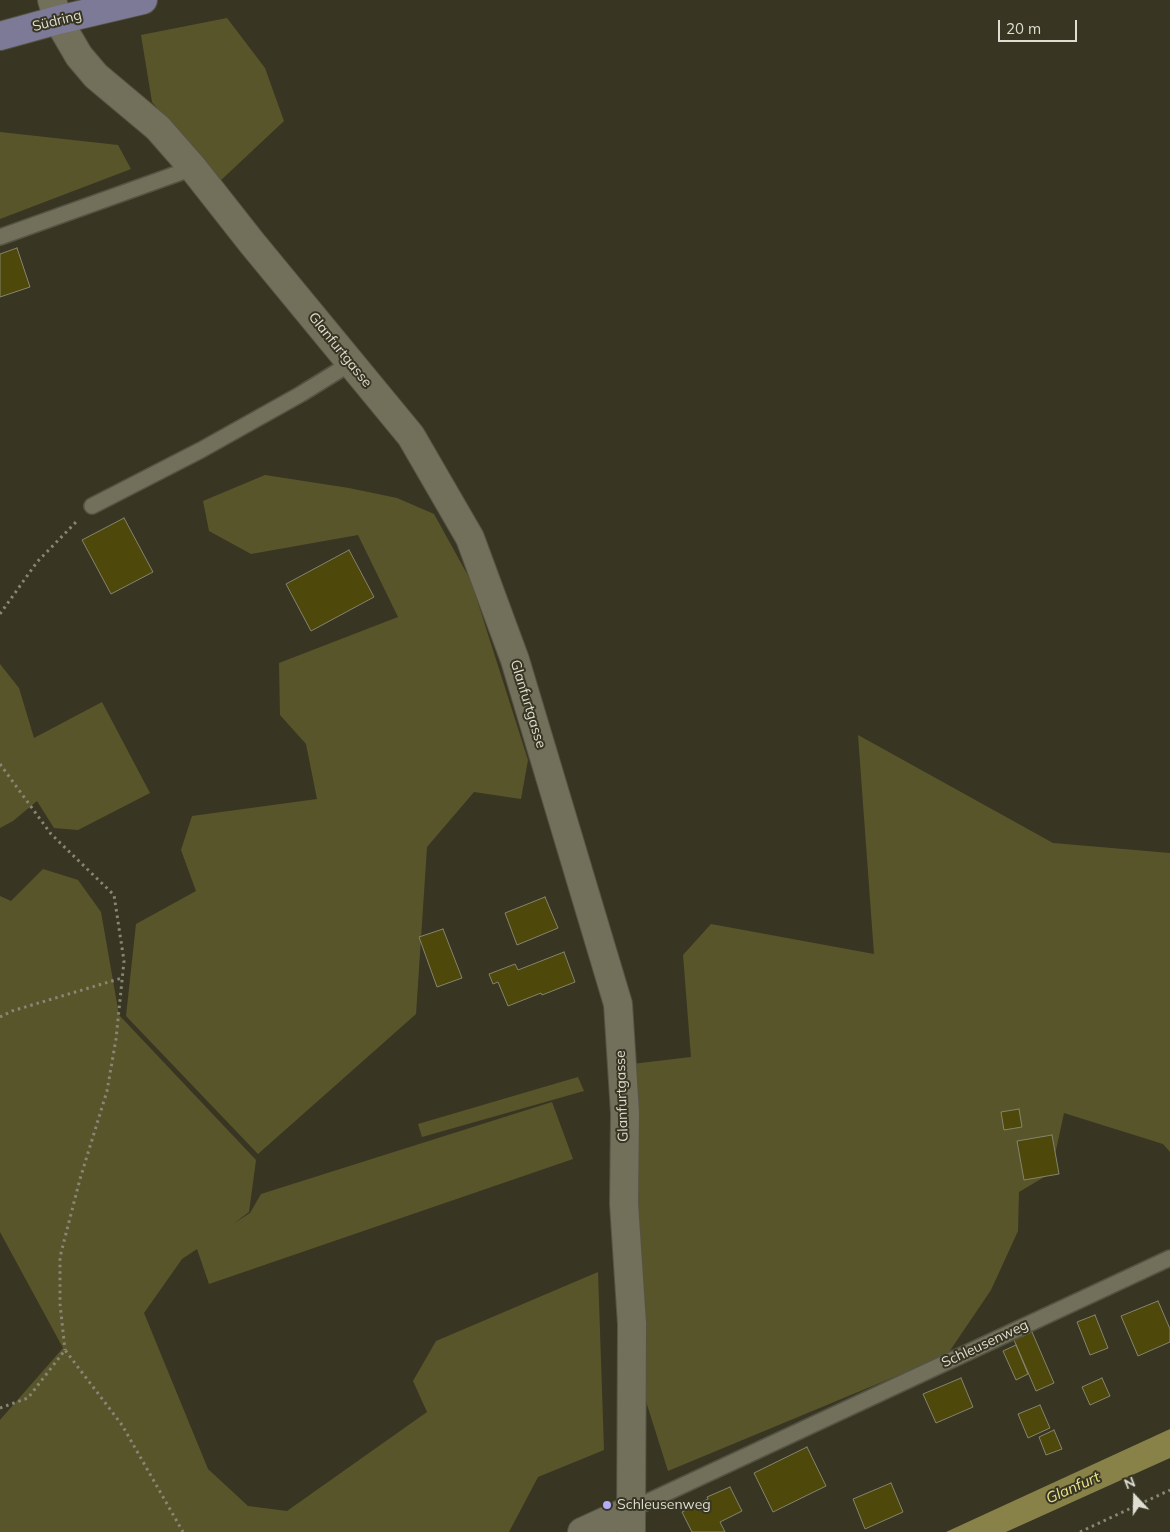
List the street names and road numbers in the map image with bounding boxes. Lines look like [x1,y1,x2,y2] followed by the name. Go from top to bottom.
[31,7,83,35] street label: Südring
[305,309,375,391] street label: Glanfurtgasse
[507,658,549,750] street label: Glanfurtgasse
[612,1050,632,1142] street label: Glanfurtgasse
[939,1317,1031,1371] street label: Schleusenweg

